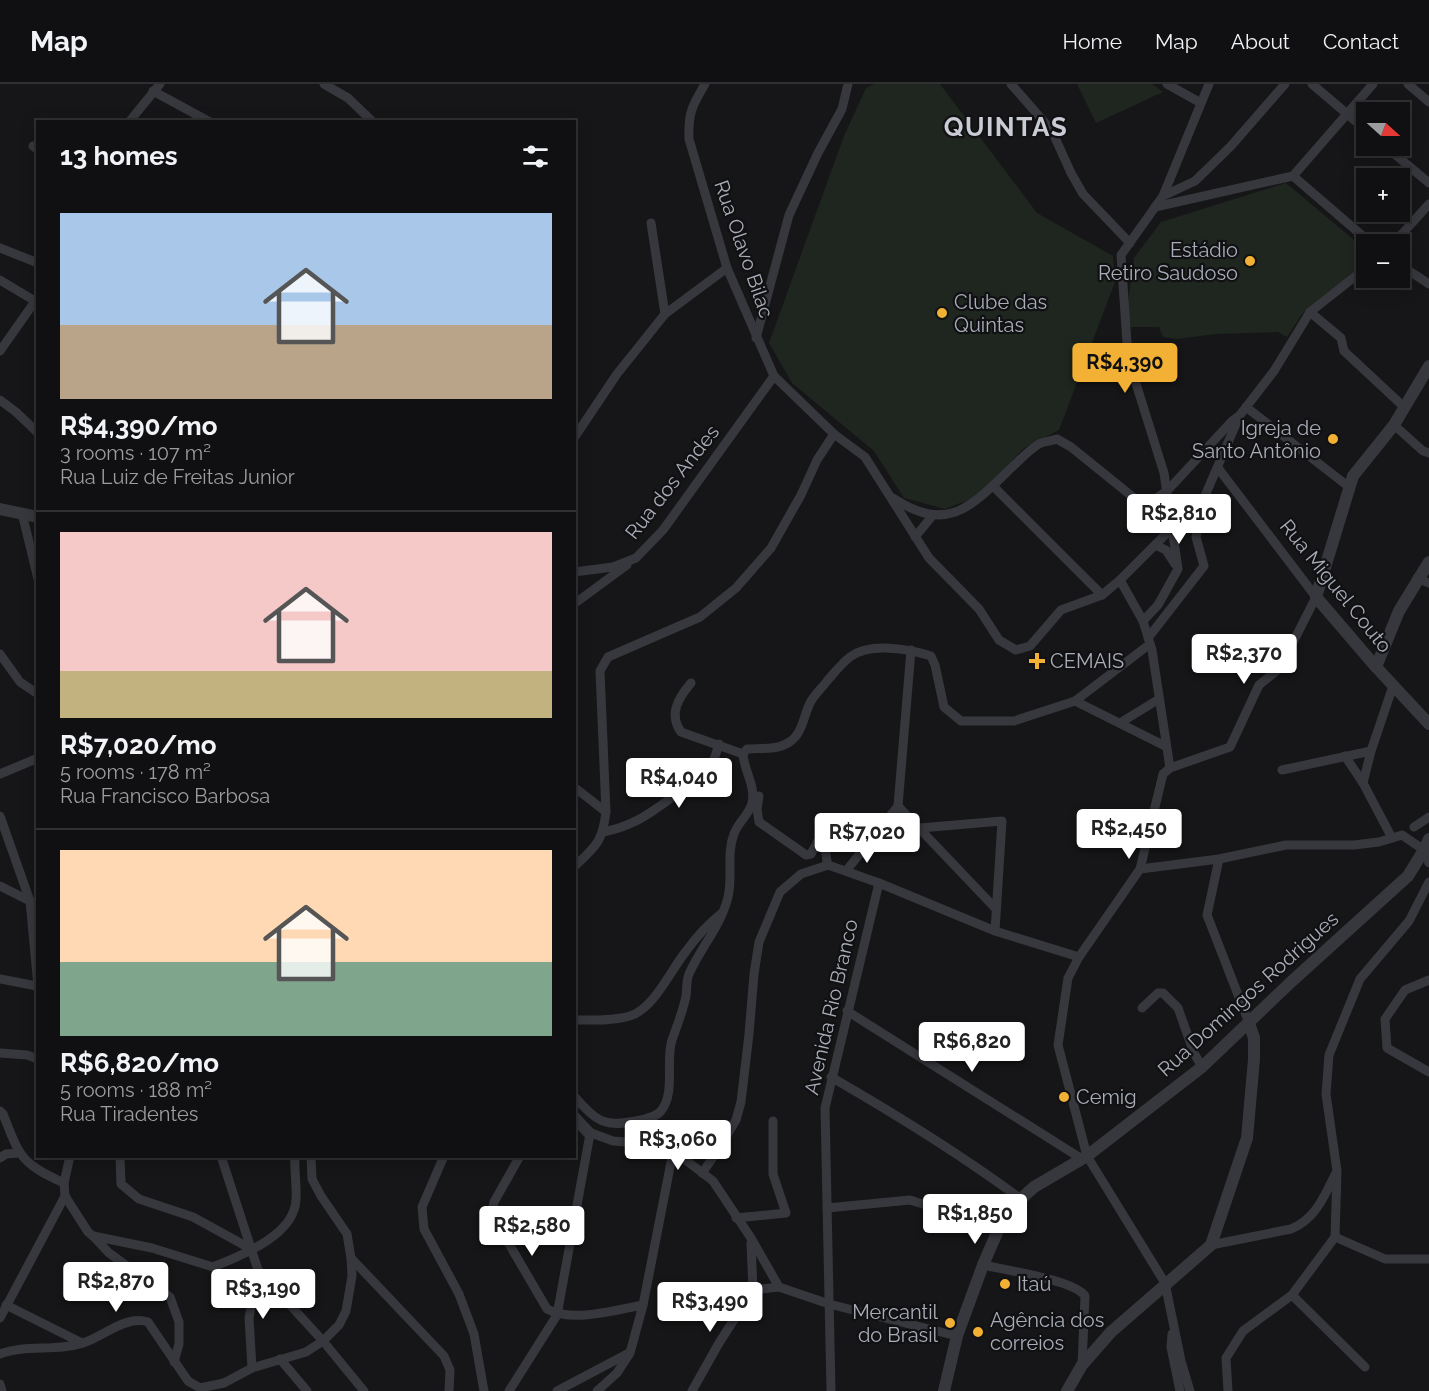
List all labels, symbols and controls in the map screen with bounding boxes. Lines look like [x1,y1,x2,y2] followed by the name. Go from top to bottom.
[30,25,88,58] text: Map
[1063,29,1122,54] text: Home
[1155,29,1198,54] text: Map
[1231,29,1290,54] text: About
[1323,29,1399,54] text: Contact
[1356,102,1410,156] north arrow
[1356,102,1410,288] map controls
[944,112,1068,142] district label: QUINTAS
[519,140,552,173] icon: filters
[60,141,178,171] text: 13 homes
[1356,168,1410,222] button: +
[709,177,779,321] street label: Rua Olavo Bilac
[1356,234,1410,288] button: −
[1098,238,1238,285] place label: Estádio Retiro Saudoso
[252,252,360,360] icon: home
[1243,254,1257,268] marker: Estádio Retiro Saudoso
[954,290,1047,337] place label: Clube das Quintas
[935,306,949,320] marker: Clube das Quintas
[1070,343,1180,394] pin: R$4,390
[1086,350,1164,374] text: R$4,390
[60,411,217,441] text: R$4,390/mo
[1192,416,1321,463] place label: Igreja de Santo Antônio
[620,420,724,544] street label: Rua dos Andes
[1326,432,1340,446] marker: Igreja de Santo Antônio
[60,441,211,465] text: 3 rooms · 107 m²
[60,465,295,489] text: Rua Luiz de Freitas Junior
[1124,494,1234,545] pin: R$2,810
[1141,501,1217,525] text: R$2,810
[1275,515,1397,658] street label: Rua Miguel Couto
[252,571,360,679] icon: home
[1189,634,1299,685] pin: R$2,370
[1206,641,1282,665] text: R$2,370
[1050,649,1124,673] place label: CEMAIS
[1028,652,1046,670] marker: CEMAIS
[60,730,217,760] text: R$7,020/mo
[624,758,734,809] pin: R$4,040
[60,760,211,784] text: 5 rooms · 178 m²
[640,765,718,789] text: R$4,040
[60,784,270,808] text: Rua Francisco Barbosa
[1074,809,1184,860] pin: R$2,450
[812,813,922,864] pin: R$7,020
[1091,816,1167,840] text: R$2,450
[829,820,905,844] text: R$7,020
[252,889,360,997] icon: home
[1153,907,1343,1081] street label: Rua Domingos Rodrigues
[799,917,863,1097] street label: Avenida Rio Branco
[917,1022,1027,1073] pin: R$6,820
[933,1029,1011,1053] text: R$6,820
[60,1048,219,1078] text: R$6,820/mo
[60,1078,212,1102] text: 5 rooms · 188 m²
[1076,1085,1137,1109] place label: Cemig
[1057,1090,1071,1104] marker: Cemig
[60,1102,198,1126] text: Rua Tiradentes
[623,1120,733,1171] pin: R$3,060
[639,1127,717,1151] text: R$3,060
[920,1194,1030,1245] pin: R$1,850
[937,1201,1013,1225] text: R$1,850
[477,1206,587,1257] pin: R$2,580
[493,1213,571,1237] text: R$2,580
[61,1262,171,1313] pin: R$2,870
[77,1269,155,1293] text: R$2,870
[208,1269,318,1320] pin: R$3,190
[1017,1272,1051,1296] place label: Itaú
[225,1276,301,1300] text: R$3,190
[998,1277,1012,1291] marker: Itaú
[655,1282,765,1333] pin: R$3,490
[671,1289,749,1313] text: R$3,490
[852,1300,939,1347] place label: Mercantil do Brasil
[990,1308,1104,1355] place label: Agência dos correios
[943,1316,957,1330] marker: Mercantil do Brasil
[971,1325,985,1339] marker: Agência dos correios

